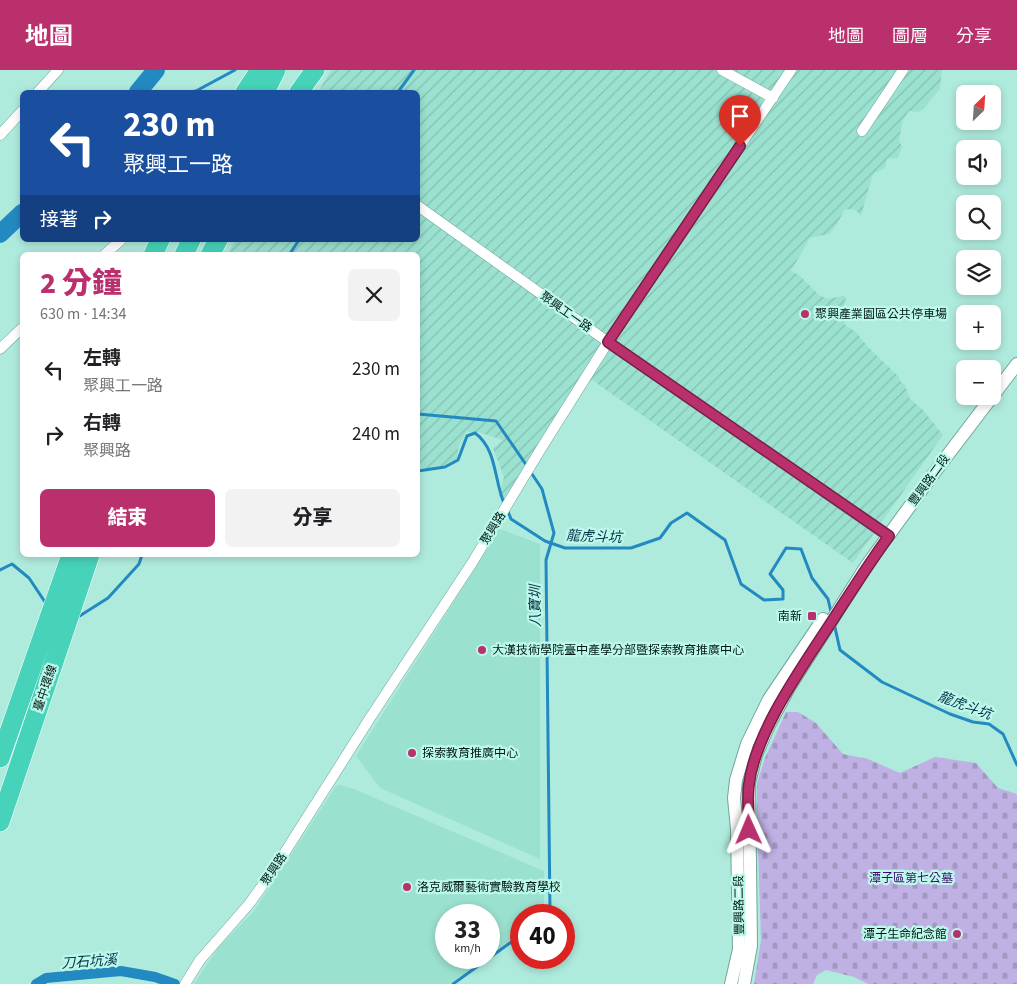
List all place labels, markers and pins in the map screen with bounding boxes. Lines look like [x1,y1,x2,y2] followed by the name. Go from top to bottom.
[719,95,761,146] pin
[815,306,947,323] place label: 聚興產業園區公共停車場
[799,308,811,320] marker: 聚興產業園區公共停車場
[778,608,802,625] place label: 南新
[806,610,818,622] marker: 南新
[492,642,744,659] place label: 大漢技術學院臺中產學分部暨探索教育推廣中心
[476,644,488,656] marker: 大漢技術學院臺中產學分部暨探索教育推廣中心
[422,745,518,762] place label: 探索教育推廣中心
[406,747,418,759] marker: 探索教育推廣中心
[417,879,561,896] place label: 洛克威爾藝術實驗教育學校
[401,881,413,893] marker: 洛克威爾藝術實驗教育學校
[863,926,947,943] place label: 潭子生命紀念館
[951,928,963,940] marker: 潭子生命紀念館

